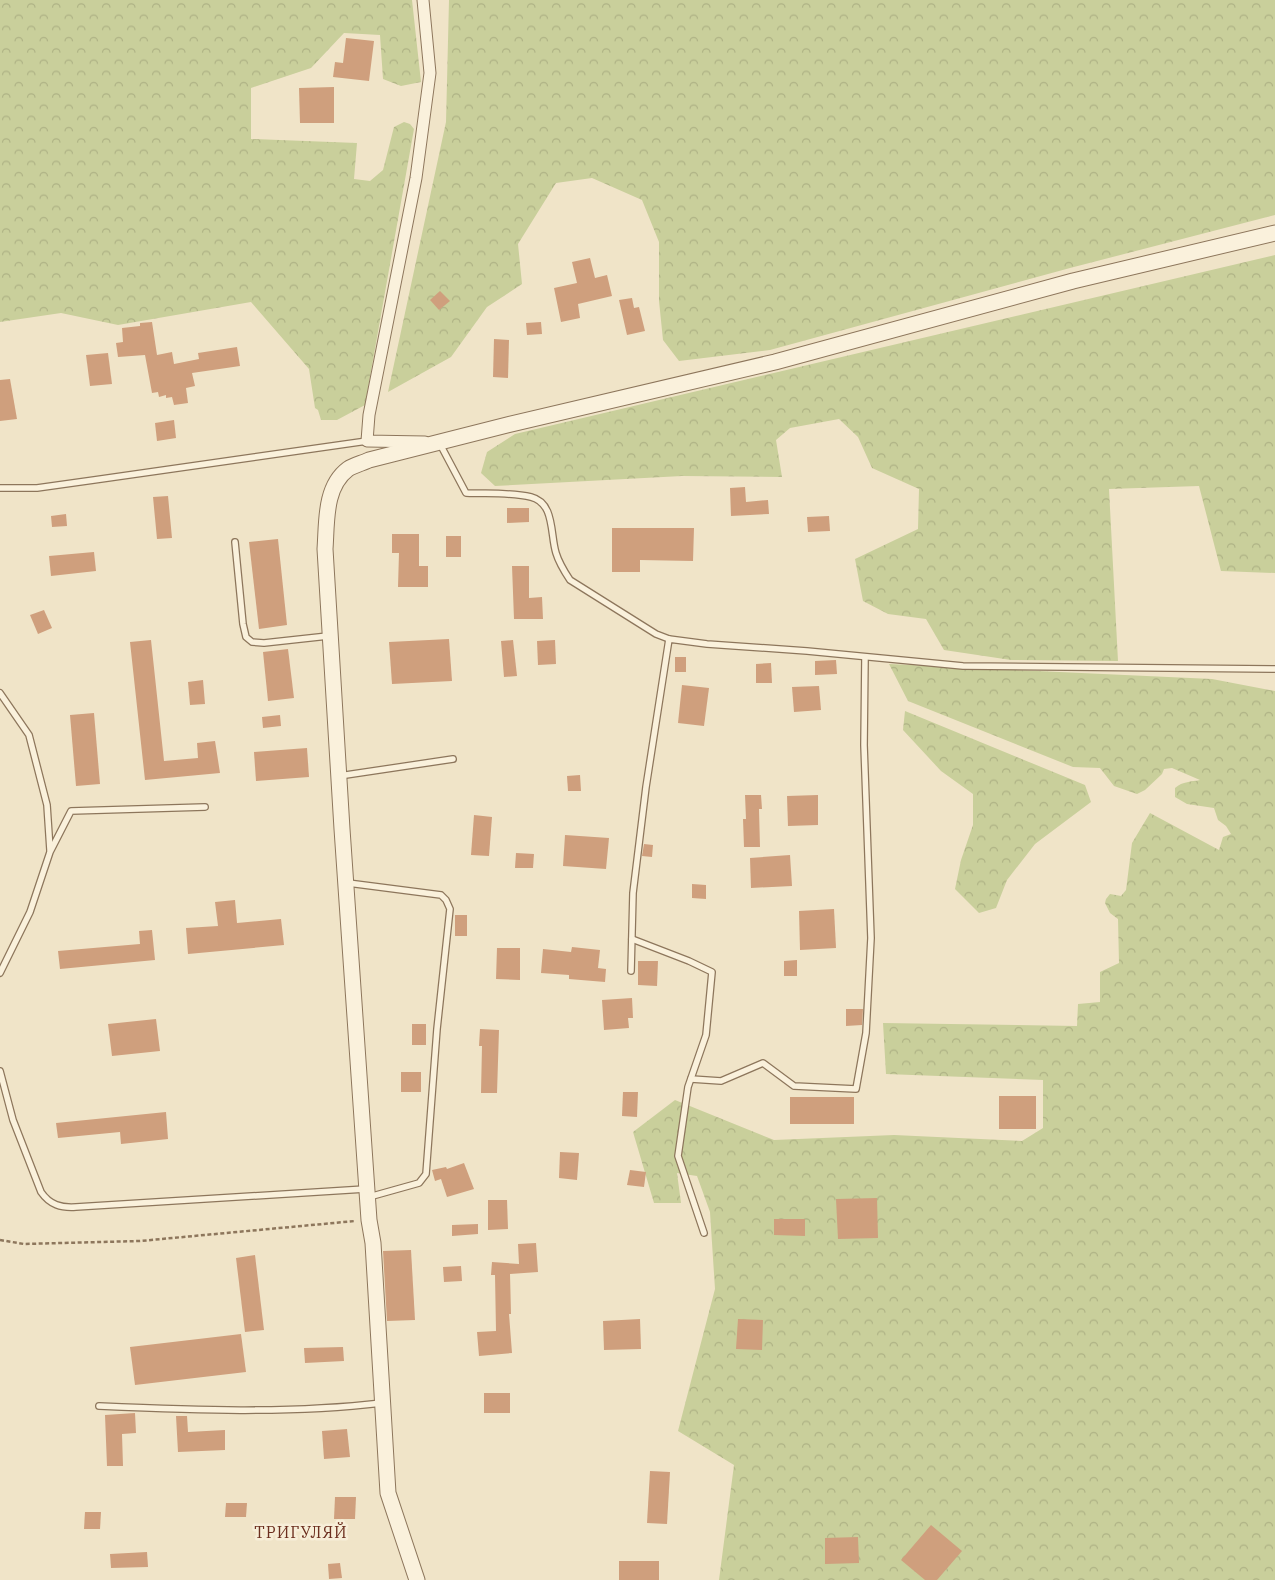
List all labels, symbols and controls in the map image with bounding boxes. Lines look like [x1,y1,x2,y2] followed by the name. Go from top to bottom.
[254,1522,348,1542] district label: ТРИГУЛЯЙ

